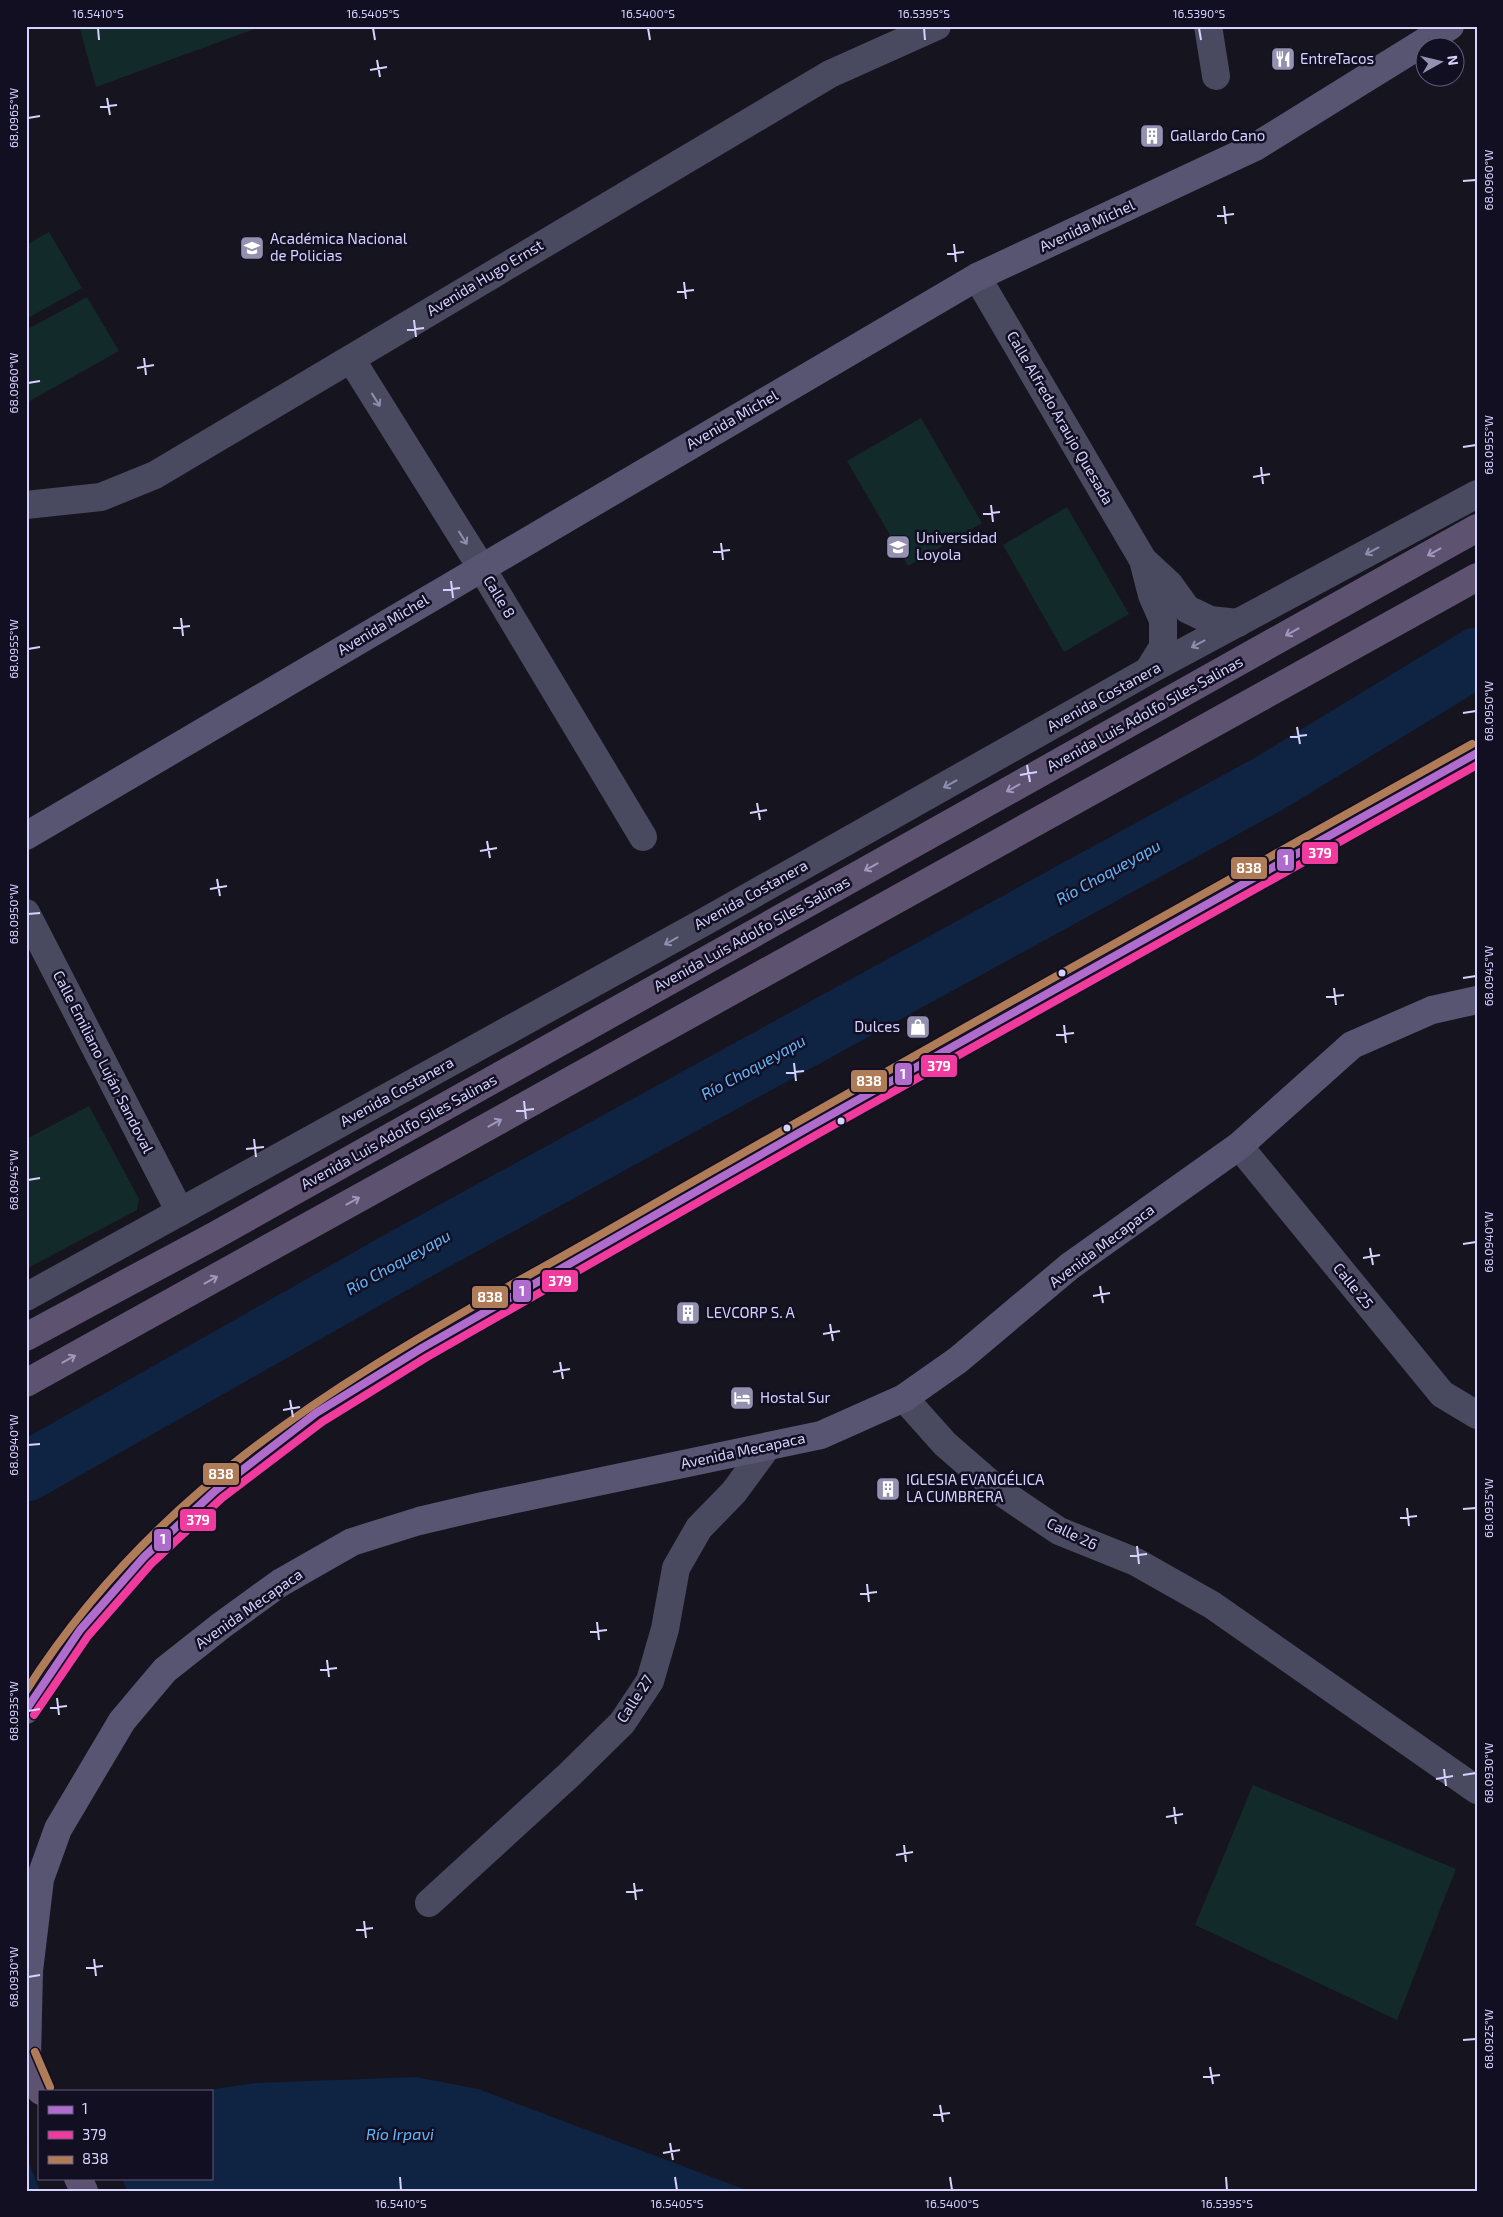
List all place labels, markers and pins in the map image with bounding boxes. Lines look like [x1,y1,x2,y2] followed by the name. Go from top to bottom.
[1270,46,1296,72] restaurant icon: EntreTacos
[1300,49,1374,67] place label: EntreTacos
[1139,123,1165,149] building icon: Gallardo Cano
[1170,126,1265,144] place label: Gallardo Cano
[270,229,408,264] place label: Académica Nacional de Policias
[239,235,265,261] school or university icon: Académica Nacional de Policias
[916,528,997,563] place label: Universidad Loyola
[885,534,911,560] school or university icon: Universidad Loyola
[1057,968,1067,978] unlabelled marker
[905,1014,931,1040] shop icon: Dulces
[854,1017,900,1035] place label: Dulces
[836,1116,846,1126] unlabelled marker
[782,1123,792,1133] unlabelled marker
[675,1300,701,1326] building icon: LEVCORP S. A
[706,1303,796,1321] place label: LEVCORP S. A
[729,1385,755,1411] hotel icon: Hostal Sur
[760,1388,831,1406] place label: Hostal Sur
[906,1470,1045,1505] place label: IGLESIA EVANGÉLICA LA CUMBRERA
[875,1476,901,1502] building icon: IGLESIA EVANGÉLICA LA CUMBRERA

